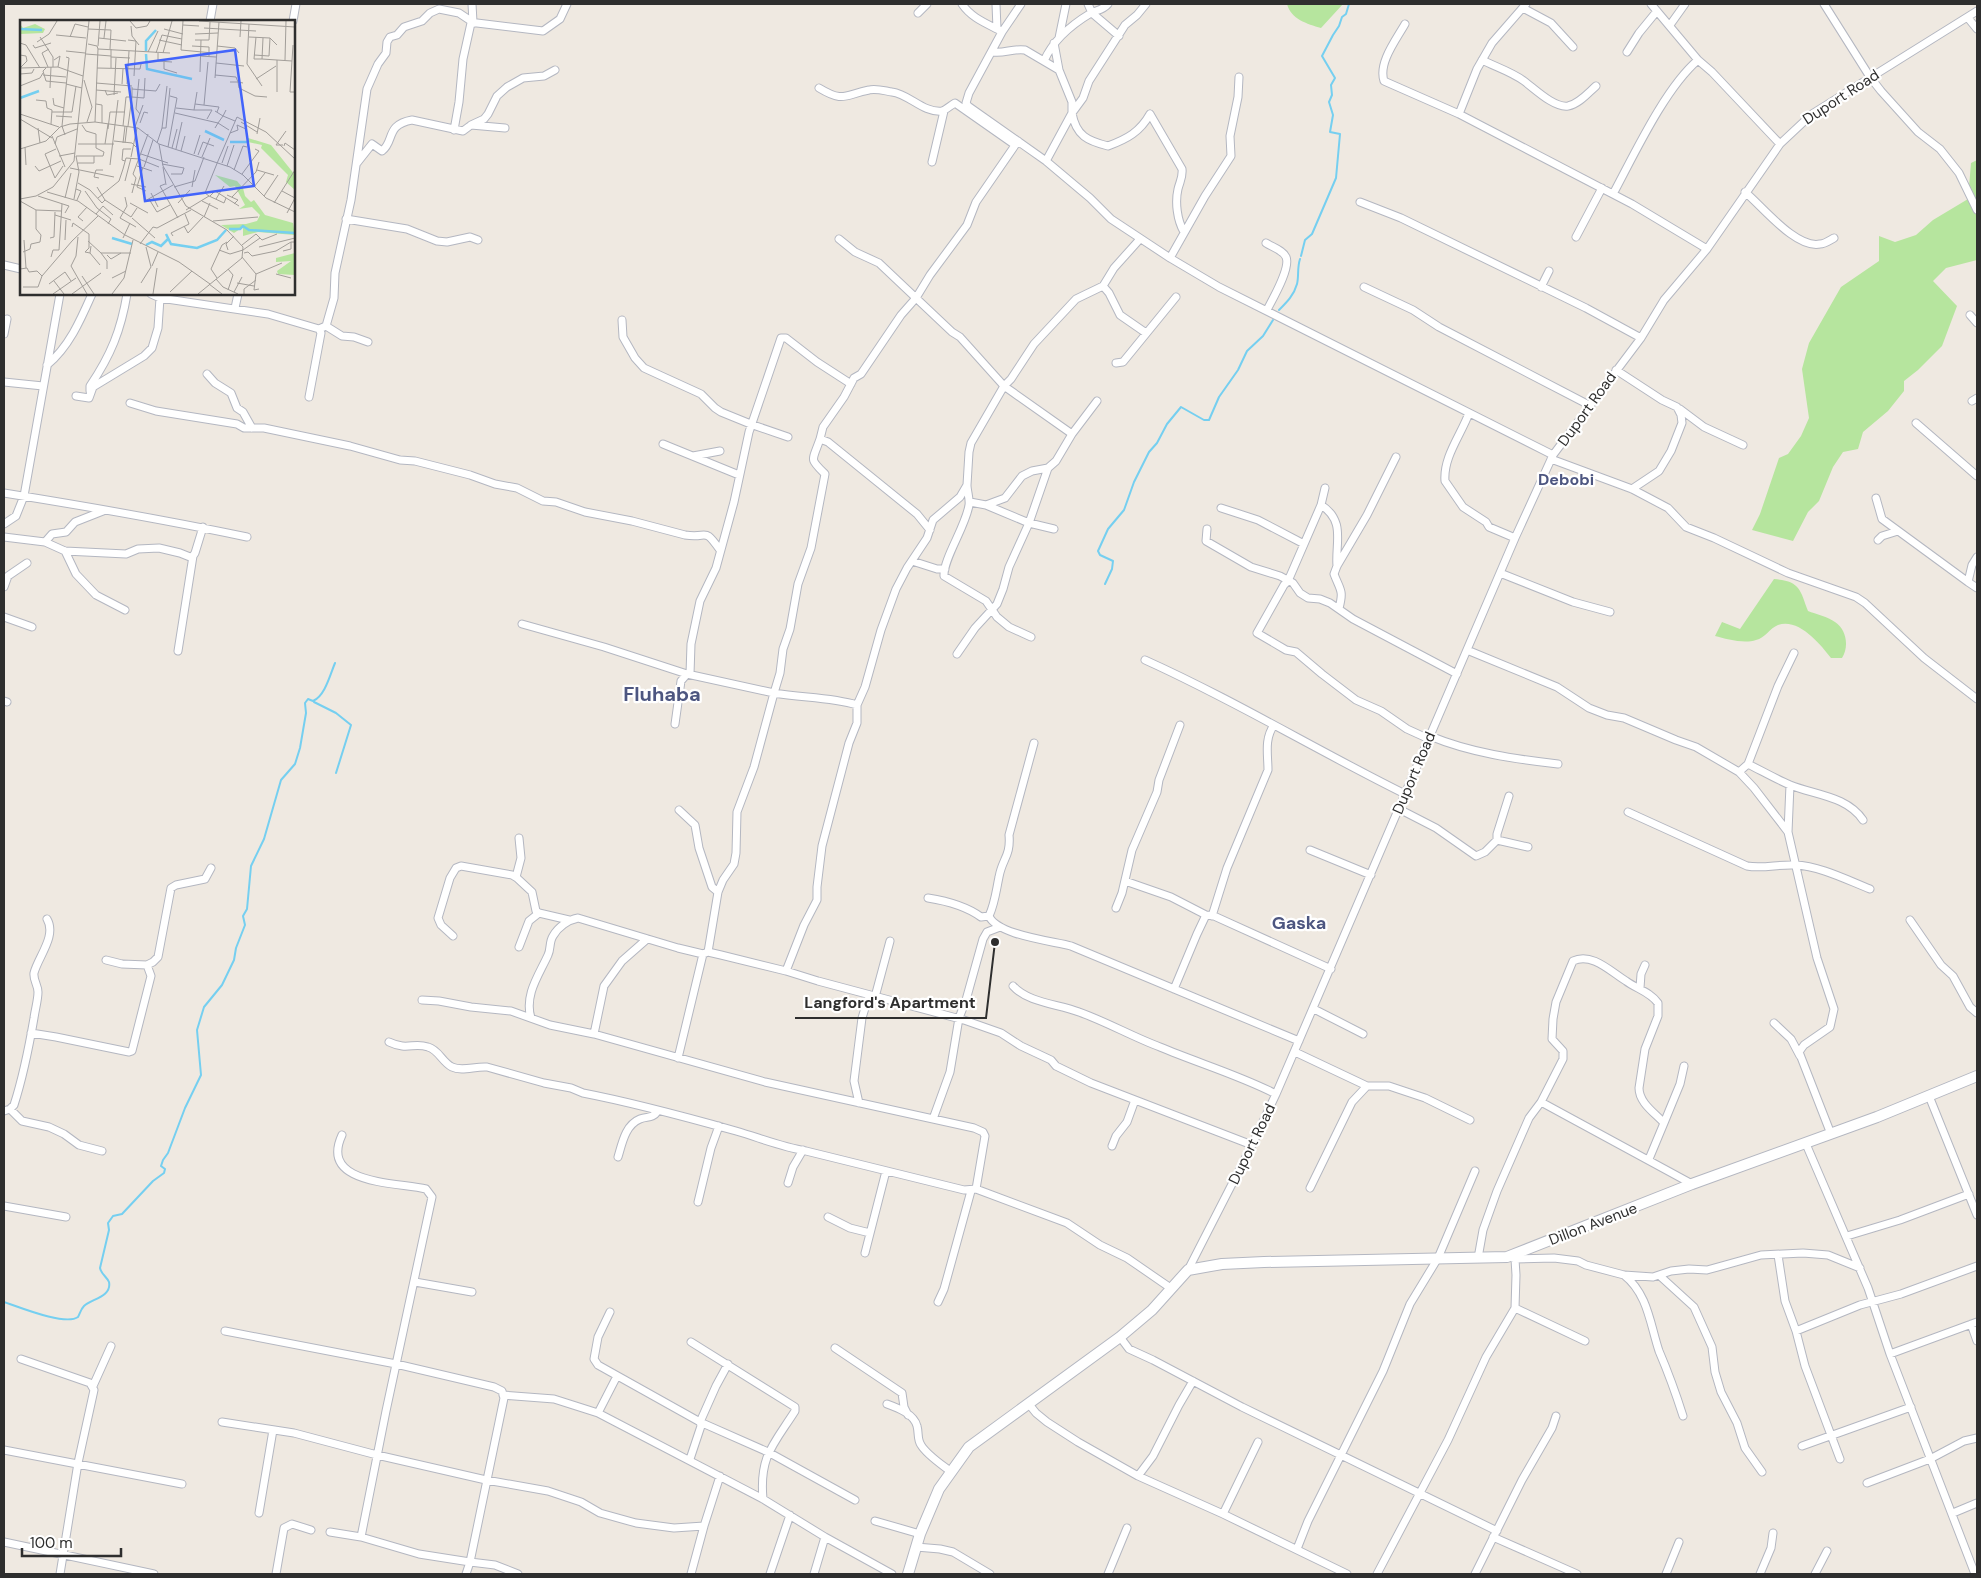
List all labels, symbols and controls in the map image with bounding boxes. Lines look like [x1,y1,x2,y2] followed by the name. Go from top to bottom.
[20,20,295,295] inset map
[1799,65,1883,129] street label: Duport Road
[1553,368,1621,450] street label: Duport Road
[1538,469,1594,490] district label: Debobi
[623,681,701,707] district label: Fluhaba
[1388,729,1440,817] street label: Duport Road
[1272,911,1326,935] district label: Gaska
[795,987,986,1018] callout: Langford's Apartment
[804,992,976,1013] text: Langford's Apartment
[1224,1100,1280,1188] street label: Duport Road
[1546,1198,1640,1250] street label: Dillon Avenue
[22,1526,121,1558] scale bar
[30,1533,73,1553] text: 100 m

